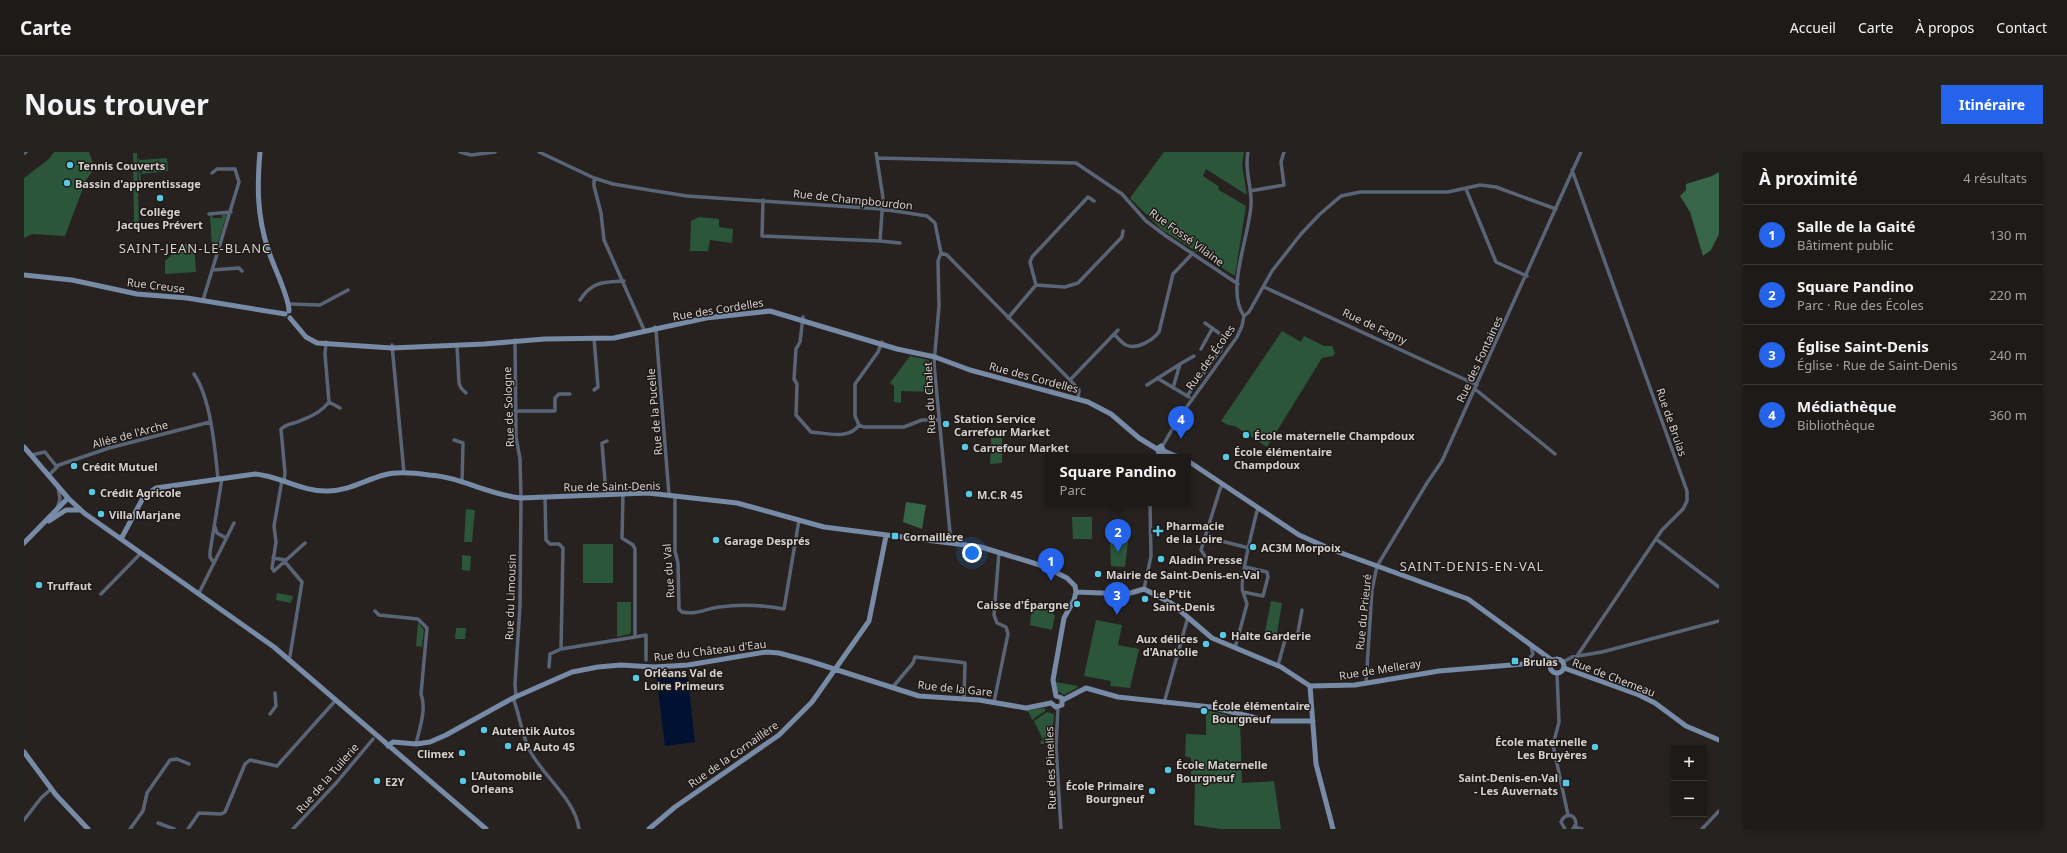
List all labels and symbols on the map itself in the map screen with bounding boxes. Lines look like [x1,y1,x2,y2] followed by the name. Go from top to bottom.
[78,158,166,173] place label: Tennis Couverts
[65,160,75,170] marker: Tennis Couverts
[75,176,201,191] place label: Bassin d'apprentissage
[62,178,72,188] marker: Bassin d'apprentissage
[792,185,914,213] street label: Rue de Champbourdon
[155,193,165,203] marker: Collège Jacques Prévert
[116,204,203,232] place label: Collège Jacques Prévert
[1147,205,1227,269] street label: Rue Fossé Vilaine
[119,239,271,257] district label: SAINT-JEAN-LE-BLANC
[126,274,186,296] street label: Rue Creuse
[671,294,765,324] street label: Rue des Cordelles
[1340,304,1410,348] street label: Rue de Fagny
[1452,313,1506,405] street label: Rue des Fontaines
[1182,322,1238,392] street label: Rue des Écoles
[988,358,1080,396] street label: Rue des Cordelles
[920,362,938,434] street label: Rue du Chalet
[499,367,517,447] street label: Rue de Sologne
[643,368,665,456] street label: Rue de la Pucelle
[1653,386,1691,458] street label: Rue de Brulas
[1168,406,1194,439] pin: 4
[954,411,1050,439] place label: Station Service Carrefour Market
[90,417,170,451] street label: Allée de l'Arche
[941,419,951,429] marker: Station Service Carrefour Market
[1254,428,1415,443] place label: École maternelle Champdoux
[1241,430,1251,440] marker: École maternelle Champdoux
[973,440,1069,455] place label: Carrefour Market
[960,442,970,452] marker: Carrefour Market
[1234,444,1333,472] place label: École élémentaire Champdoux
[1221,452,1231,462] marker: École élémentaire Champdoux
[82,459,158,474] place label: Crédit Mutuel
[69,461,79,471] marker: Crédit Mutuel
[563,478,661,494] street label: Rue de Saint-Denis
[100,485,182,500] place label: Crédit Agricole
[87,487,97,497] marker: Crédit Agricole
[977,487,1023,502] place label: M.C.R 45
[964,489,974,499] marker: M.C.R 45
[109,507,181,522] place label: Villa Marjane
[96,509,106,519] marker: Villa Marjane
[1166,518,1225,546] place label: Pharmacie de la Loire
[1105,519,1131,552] pin: 2
[1153,526,1163,536] marker: Pharmacie de la Loire
[903,529,964,544] place label: Cornaillère
[890,531,900,541] marker: Cornaillère
[724,533,811,548] place label: Garage Després
[711,535,721,545] marker: Garage Després
[1261,540,1341,555] place label: AC3M Morpoix
[1248,542,1258,552] marker: AC3M Morpoix
[659,543,677,599] street label: Rue du Val
[962,543,982,563] your location
[1038,548,1064,581] pin: 1
[1169,552,1243,567] place label: Aladin Presse
[501,554,519,640] street label: Rue du Limousin
[1156,554,1166,564] marker: Aladin Presse
[1400,557,1544,575] district label: SAINT-DENIS-EN-VAL
[1106,567,1260,582] place label: Mairie de Saint-Denis-en-Val
[1093,569,1103,579] marker: Mairie de Saint-Denis-en-Val
[1352,573,1374,651] street label: Rue du Prieuré
[47,578,92,593] place label: Truffaut
[34,580,44,590] marker: Truffaut
[1104,582,1130,615] pin: 3
[1153,586,1215,614] place label: Le P'tit Saint-Denis
[1140,594,1150,604] marker: Le P'tit Saint-Denis
[977,597,1069,612] place label: Caisse d'Épargne
[1072,599,1082,609] marker: Caisse d'Épargne
[1231,628,1311,643] place label: Halte Garderie
[1218,630,1228,640] marker: Halte Garderie
[1136,631,1198,659] place label: Aux délices d'Anatolie
[653,636,767,664] street label: Rue du Château d'Eau
[1201,639,1211,649] marker: Aux délices d'Anatolie
[1523,654,1558,669] place label: Brulas
[1570,654,1658,700] street label: Rue de Chemeau
[1338,655,1422,683] street label: Rue de Melleray
[1510,656,1520,666] marker: Brulas
[644,665,725,693] place label: Orléans Val de Loire Primeurs
[631,673,641,683] marker: Orléans Val de Loire Primeurs
[917,677,993,699] street label: Rue de la Gare
[1212,698,1311,726] place label: École élémentaire Bourgneuf
[1199,706,1209,716] marker: École élémentaire Bourgneuf
[685,717,781,791] street label: Rue de la Cornaillère
[492,723,575,738] place label: Autentik Autos
[479,725,489,735] marker: Autentik Autos
[1041,726,1059,810] street label: Rue des Pinelles
[1495,734,1587,762] place label: École maternelle Les Bruyères
[516,739,575,754] place label: AP Auto 45
[292,740,362,816] street label: Rue de la Tuilerie
[503,741,513,751] marker: AP Auto 45
[1590,742,1600,752] marker: École maternelle Les Bruyères
[417,746,455,761] place label: Climex
[457,748,467,758] marker: Climex
[1176,757,1268,785] place label: École Maternelle Bourgneuf
[1163,765,1173,775] marker: École Maternelle Bourgneuf
[471,768,542,796] place label: L’Automobile Orleans
[1458,770,1558,798] place label: Saint-Denis-en-Val - Les Auvernats
[385,774,404,789] place label: E2Y
[372,776,382,786] marker: E2Y
[458,776,468,786] marker: L’Automobile Orleans
[1066,778,1145,806] place label: École Primaire Bourgneuf
[1561,778,1571,788] marker: Saint-Denis-en-Val - Les Auvernats
[1147,786,1157,796] marker: École Primaire Bourgneuf

